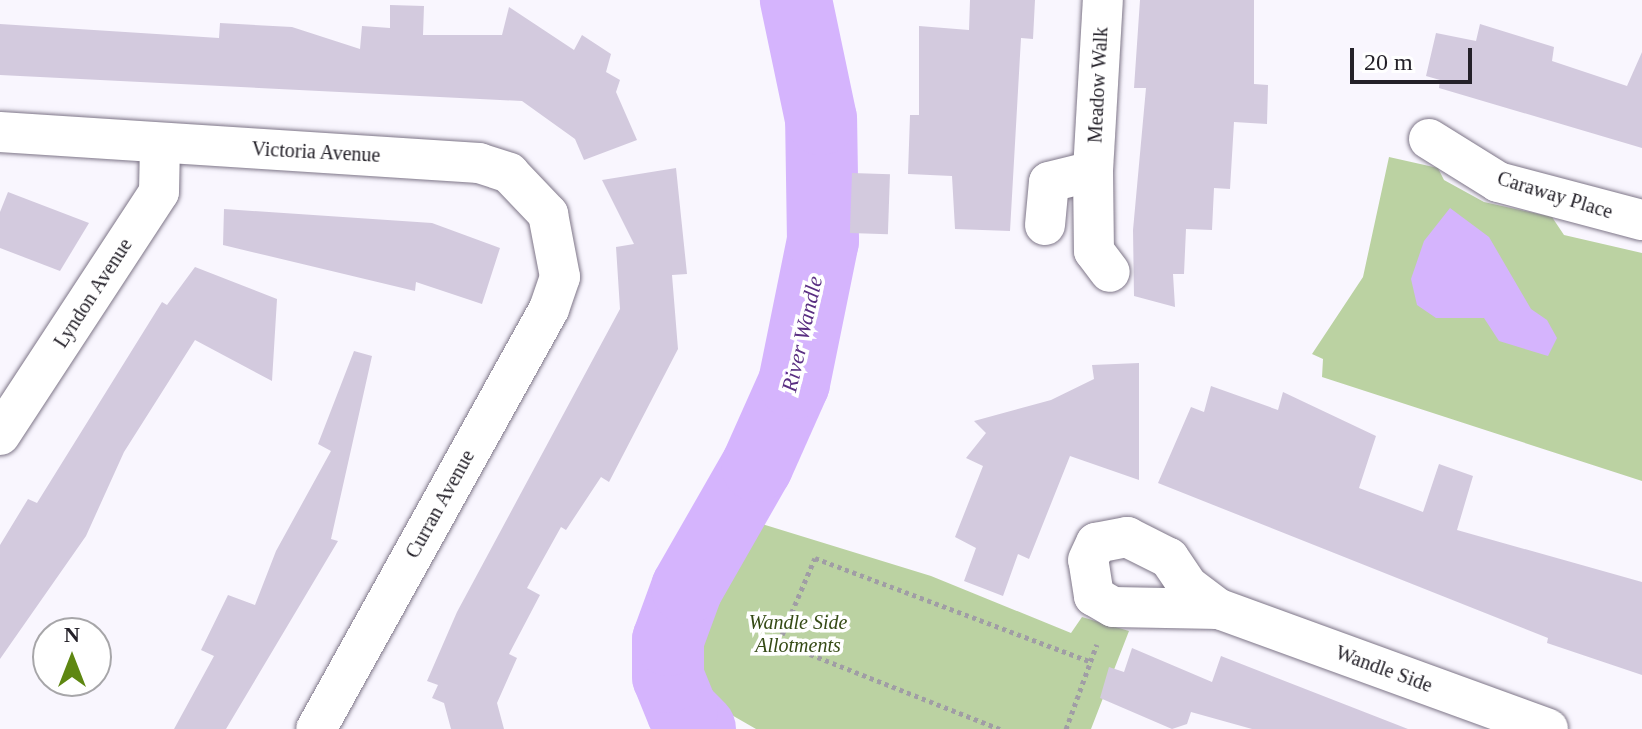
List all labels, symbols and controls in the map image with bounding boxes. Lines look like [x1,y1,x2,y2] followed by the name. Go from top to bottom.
[1083,26,1113,144] street label: Meadow Walk
[1354,32,1476,82] scale bar
[1364,49,1413,75] text: 20 m
[250,137,382,167] street label: Victoria Avenue
[1494,166,1616,224] street label: Caraway Place
[48,233,138,353] street label: Lyndon Avenue
[776,273,828,395] water label: River Wandle
[400,445,480,563] street label: Curran Avenue
[749,610,847,657] park label: Wandle Side Allotments
[32,617,112,697] north arrow
[64,622,80,647] text: N
[1332,640,1436,698] street label: Wandle Side

